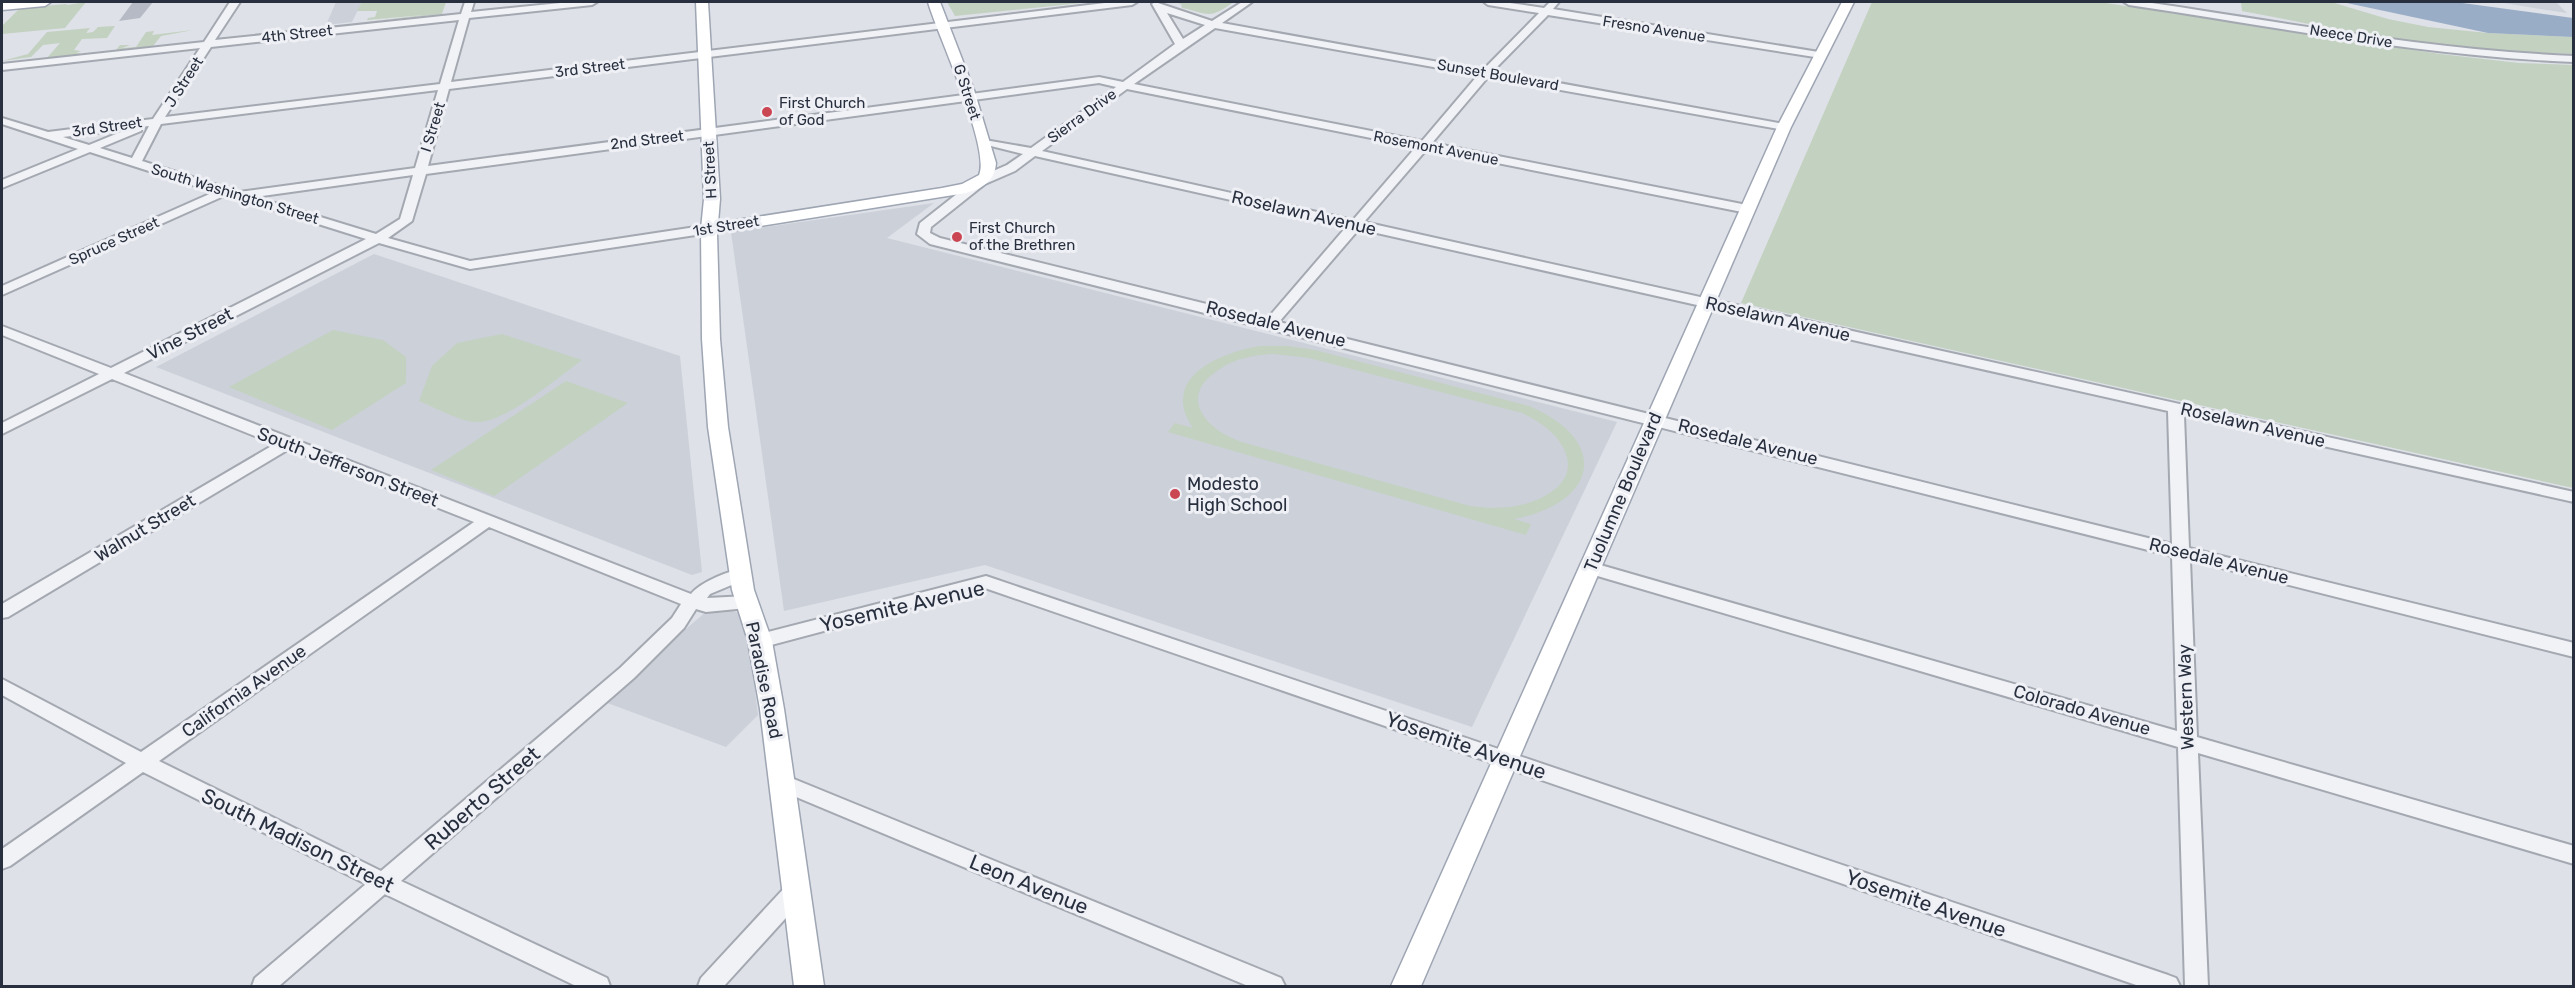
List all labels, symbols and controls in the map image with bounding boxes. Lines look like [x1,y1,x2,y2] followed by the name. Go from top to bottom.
[1601,12,1707,46] street label: Fresno Avenue
[261,21,334,47] street label: 4th Street
[2308,21,2394,51] street label: Neece Drive
[161,53,207,111] street label: J Street
[554,55,626,81] street label: 3rd Street
[1436,55,1560,95] street label: Sunset Boulevard
[950,62,984,122] street label: G Street
[1044,85,1120,147] street label: Sierra Drive
[779,94,865,129] place label: First Church of God
[417,100,449,154] street label: I Street
[760,105,774,119] marker: First Church of God
[71,113,143,141] street label: 3rd Street
[609,127,685,153] street label: 2nd Street
[1372,127,1500,169] street label: Rosemont Avenue
[699,141,720,199] street label: H Street
[149,160,321,228] street label: South Washington Street
[1229,186,1379,240] street label: Roselawn Avenue
[692,212,761,240] street label: 1st Street
[66,213,162,269] street label: Spruce Street
[969,219,1075,254] place label: First Church of the Brethren
[950,230,964,244] marker: First Church of the Brethren
[1703,292,1853,346] street label: Roselawn Avenue
[1204,296,1348,352] street label: Rosedale Avenue
[143,303,237,365] street label: Vine Street
[2178,398,2328,452] street label: Roselawn Avenue
[1579,409,1667,575] street label: Tuolumne Boulevard
[1676,414,1820,470] street label: Rosedale Avenue
[254,422,442,512] street label: South Jefferson Street
[1187,473,1287,516] place label: Modesto High School
[1168,487,1182,501] marker: Modesto High School
[91,489,199,567] street label: Walnut Street
[2147,533,2291,589] street label: Rosedale Avenue
[817,575,987,637] street label: Yosemite Avenue
[741,619,787,741] street label: Paradise Road
[178,640,310,742] street label: California Avenue
[2173,644,2199,750] street label: Western Way
[2011,680,2153,740] street label: Colorado Avenue
[1382,706,1550,784] street label: Yosemite Avenue
[419,741,545,855] street label: Ruberto Street
[198,782,398,898] street label: South Madison Street
[966,849,1092,919] street label: Leon Avenue
[1842,864,2010,942] street label: Yosemite Avenue

